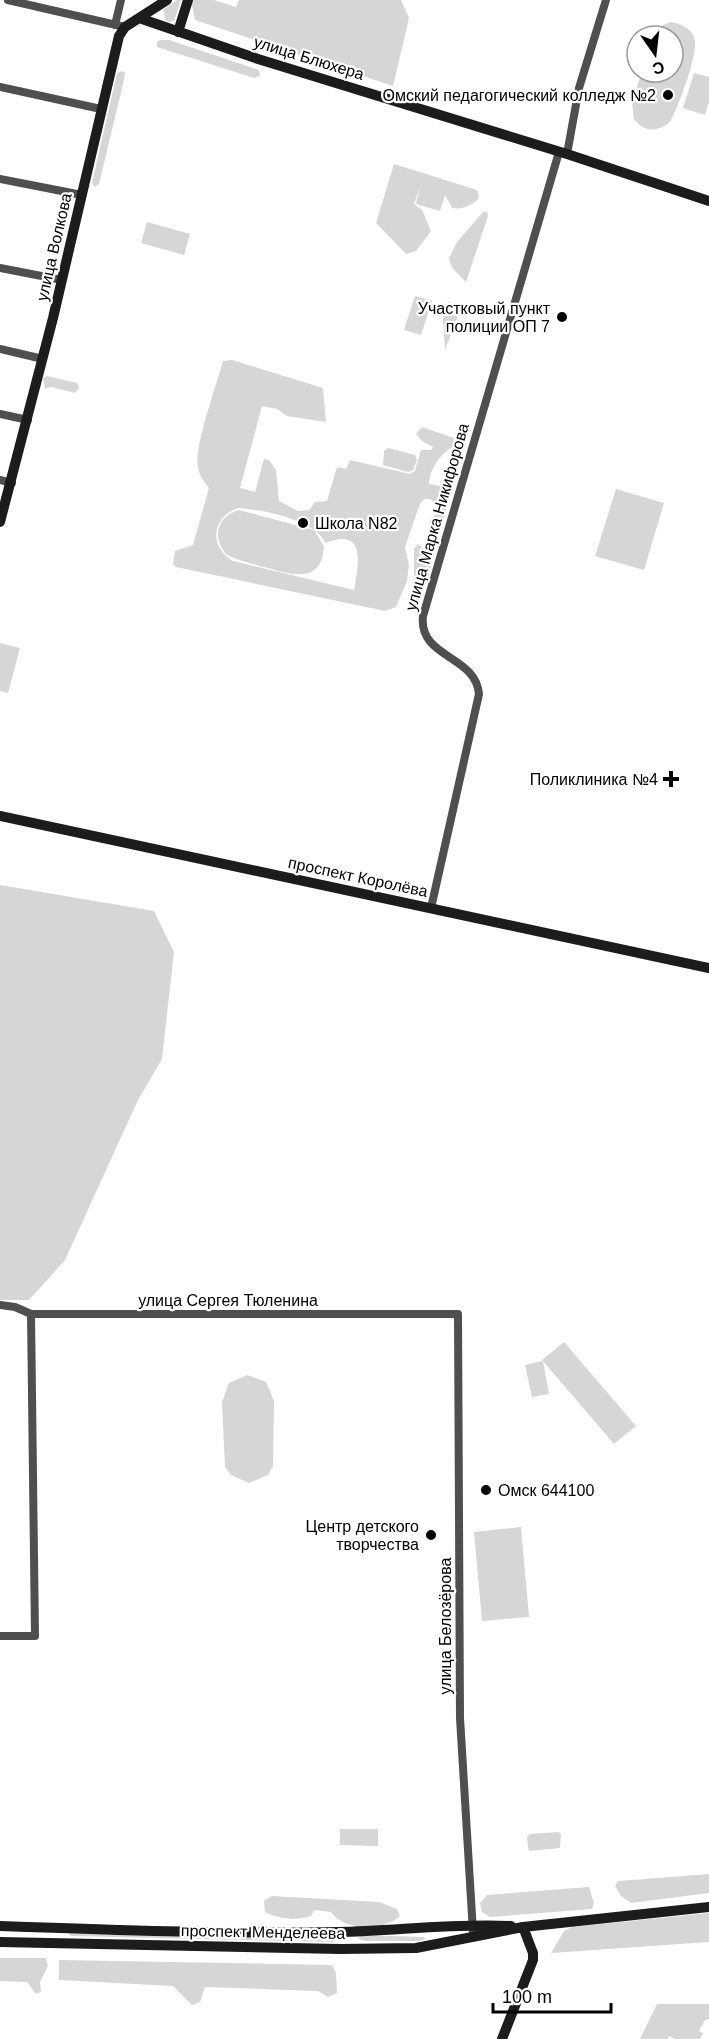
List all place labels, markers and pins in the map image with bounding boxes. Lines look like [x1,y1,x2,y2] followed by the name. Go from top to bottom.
[383,87,656,104] place label: Омский педагогический колледж №2
[661,88,675,102] marker: Омский педагогический колледж №2
[418,300,551,335] place label: Участковый пункт полиции ОП 7
[555,310,569,324] marker: Участковый пункт полиции ОП 7
[315,515,398,532] place label: Школа N82
[296,516,310,530] marker: Школа N82
[662,770,680,788] marker: Поликлиника №4
[530,771,658,788] place label: Поликлиника №4
[498,1482,594,1499] place label: Омск 644100
[479,1483,493,1497] marker: Омск 644100
[305,1518,419,1553] place label: Центр детского творчества
[424,1528,438,1542] marker: Центр детского творчества

